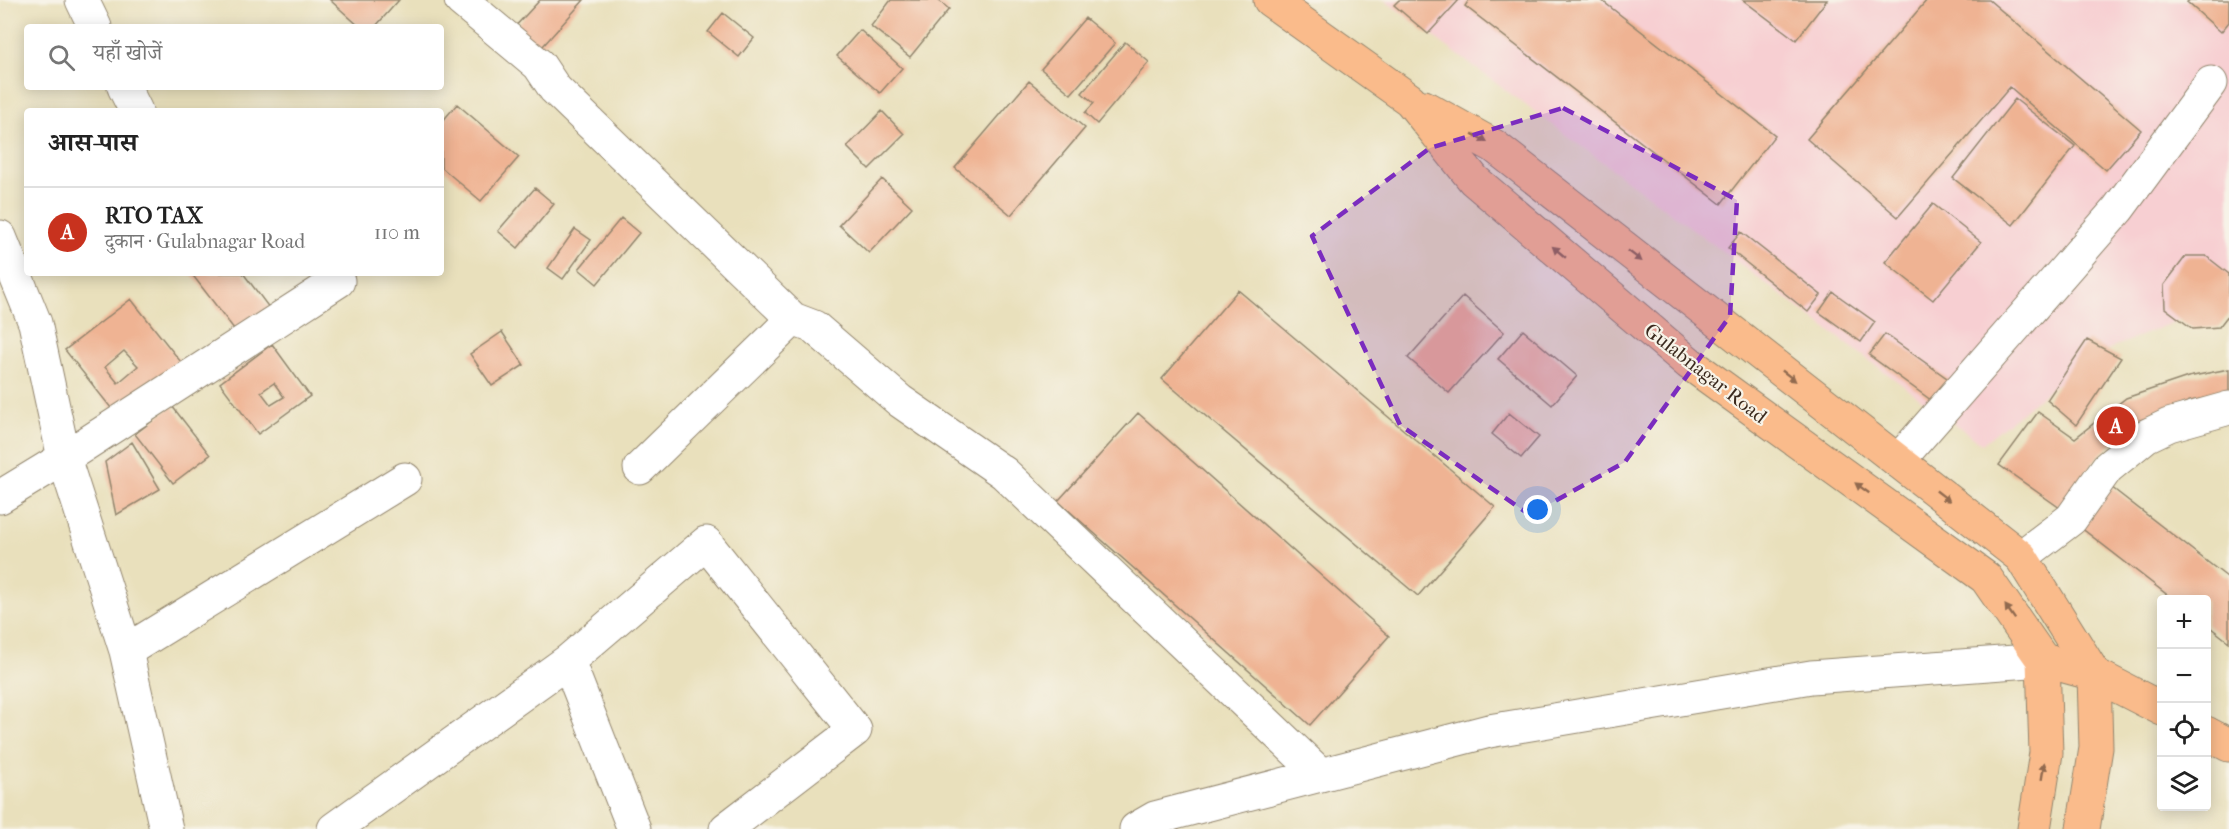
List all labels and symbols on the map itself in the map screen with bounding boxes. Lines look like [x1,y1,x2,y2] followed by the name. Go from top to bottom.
[1472,133,1488,144] one-way arrow
[1551,246,1567,259] one-way arrow
[1627,250,1643,263] one-way arrow
[1640,319,1772,429] street label: Gulabnagar Road
[1781,370,1797,383] one-way arrow
[2096,404,2136,448] pin: A
[1854,482,1870,494] one-way arrow
[1935,490,1950,502] one-way arrow
[1523,495,1552,524] your location
[2004,605,2016,621] one-way arrow
[2038,762,2047,781] one-way arrow

